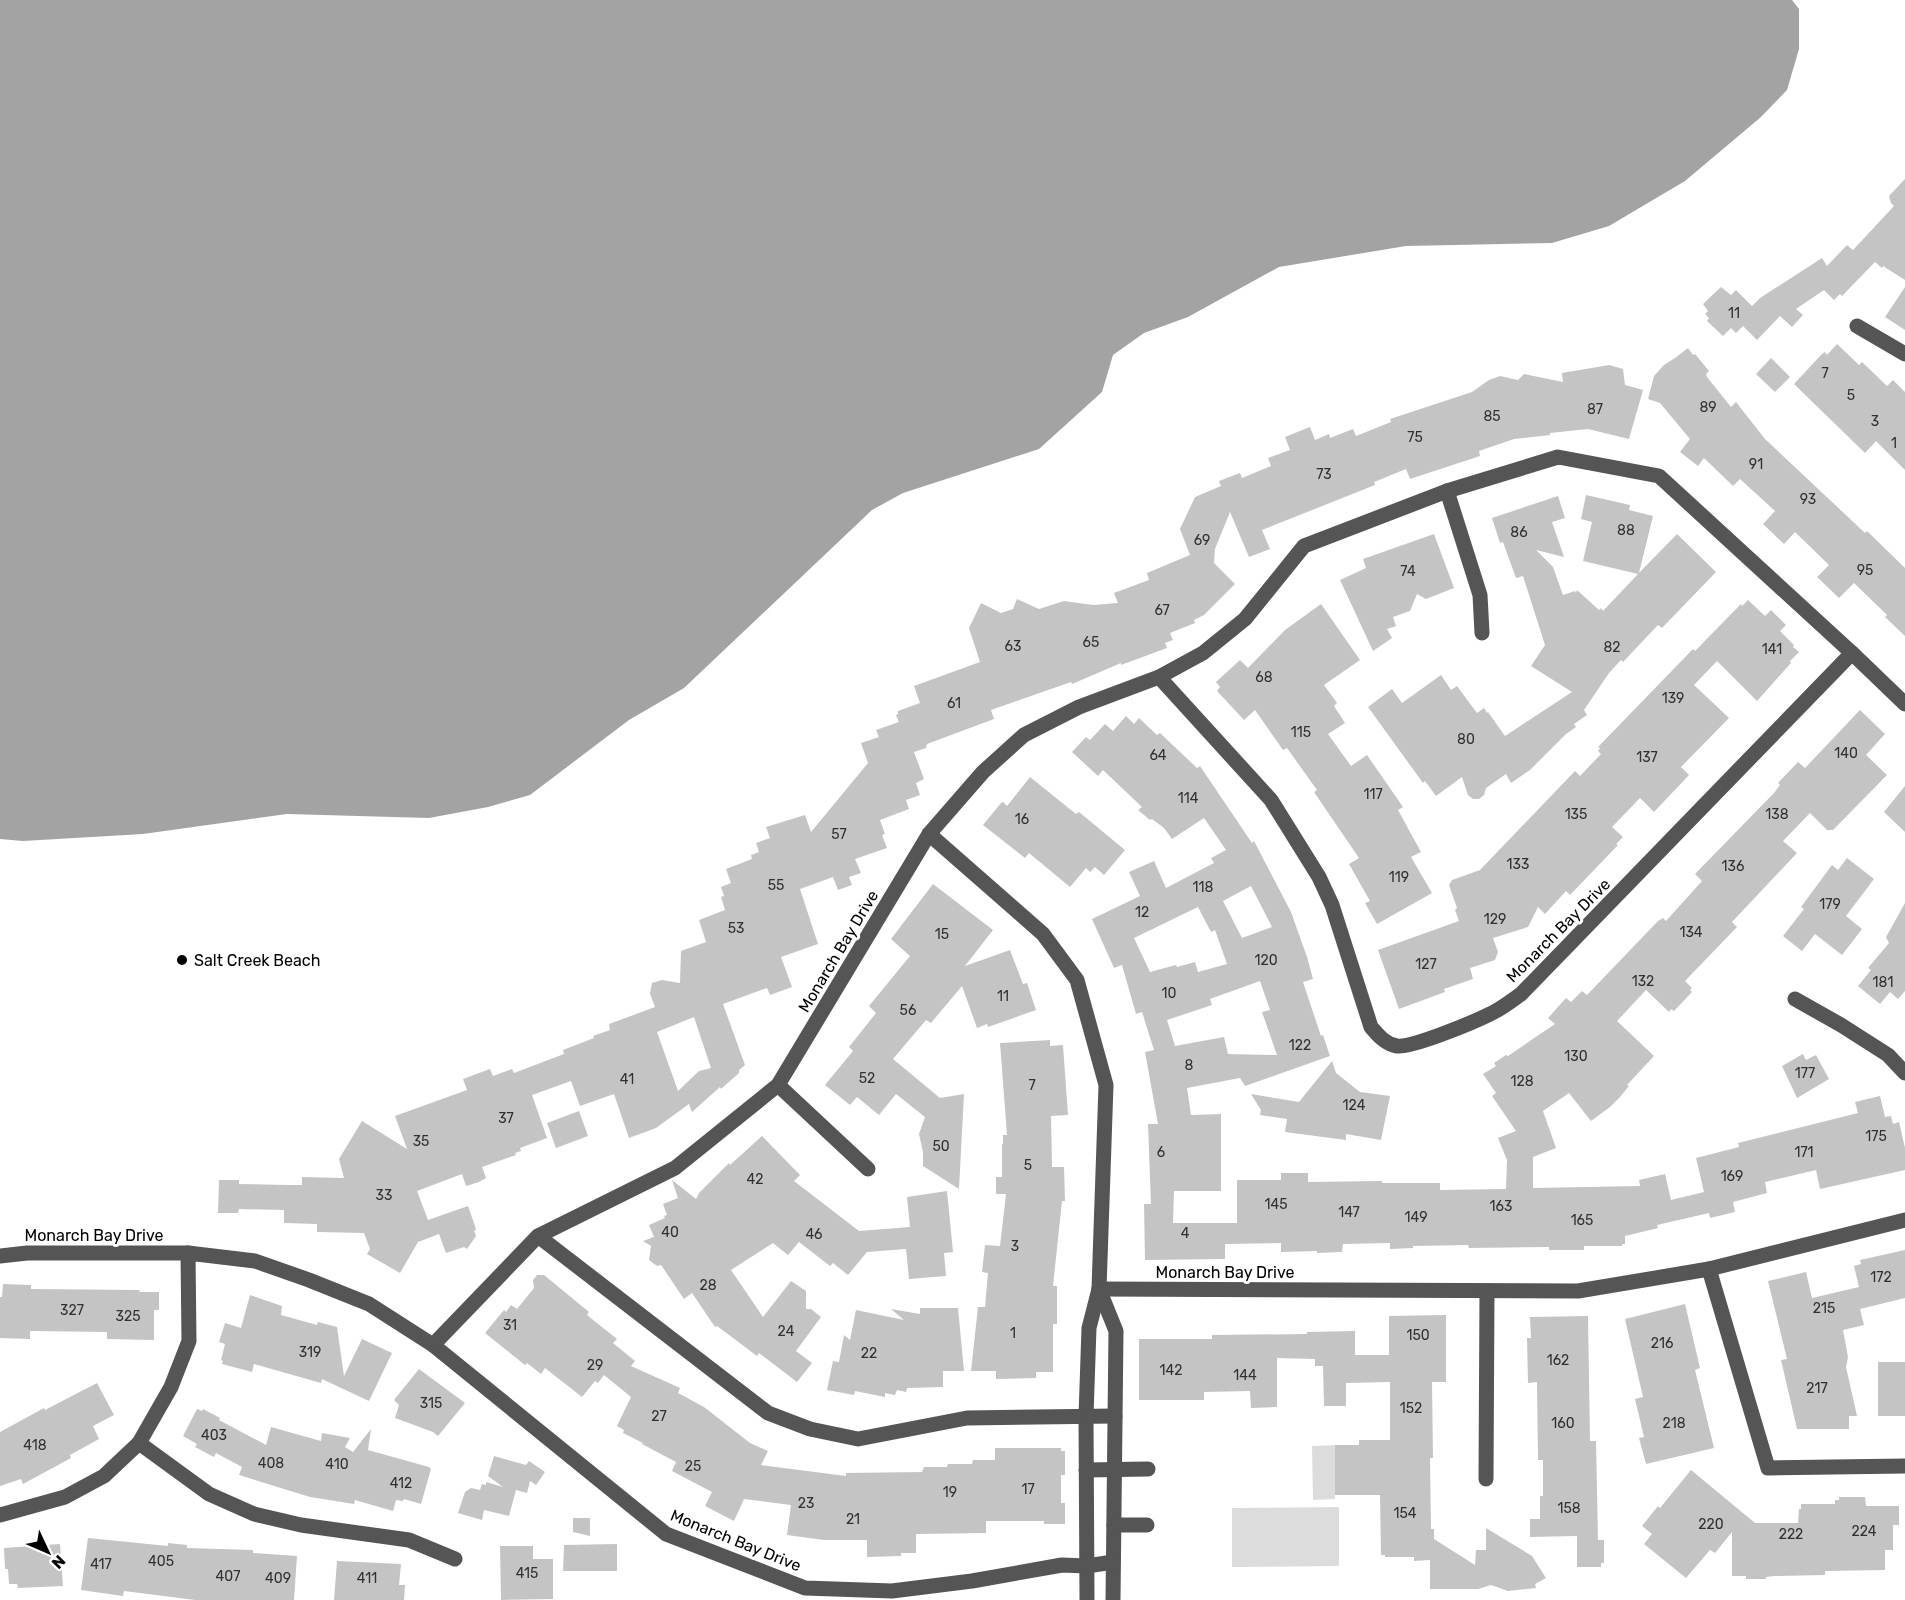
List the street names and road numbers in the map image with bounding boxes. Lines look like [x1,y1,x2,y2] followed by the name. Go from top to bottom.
[1502,874,1614,986] street label: Monarch Bay Drive
[794,887,882,1016] street label: Monarch Bay Drive
[24,1226,164,1245] street label: Monarch Bay Drive
[1155,1263,1295,1282] street label: Monarch Bay Drive
[668,1506,804,1575] street label: Monarch Bay Drive

